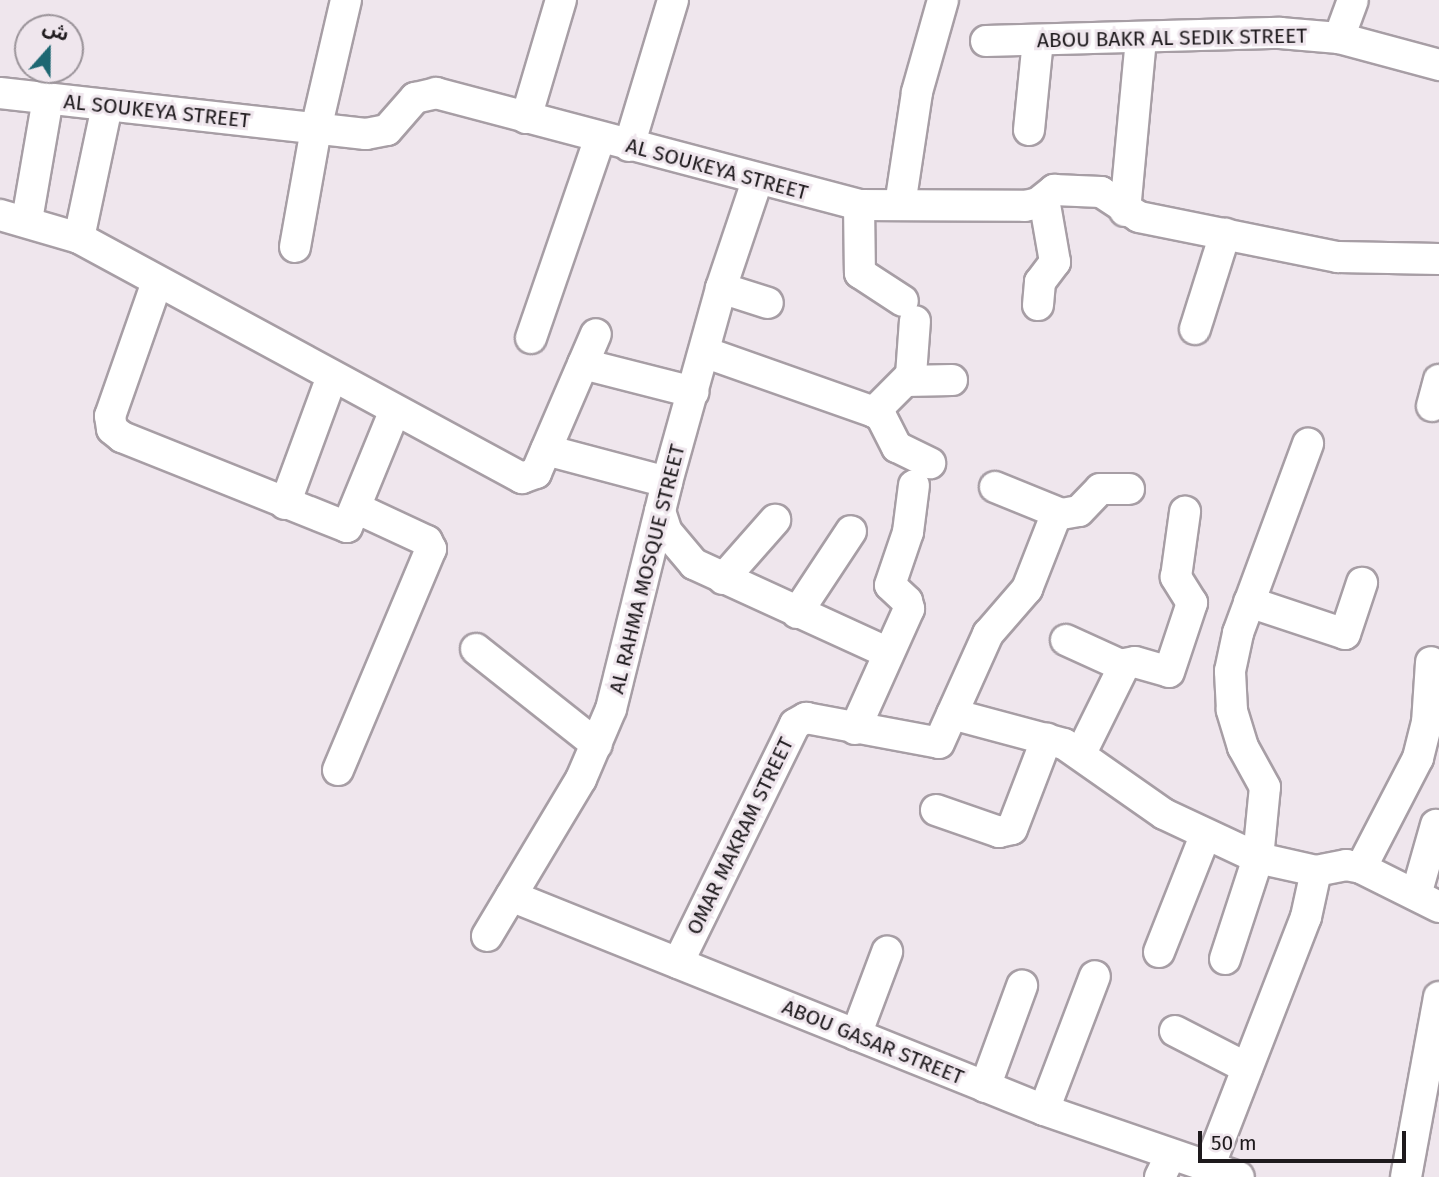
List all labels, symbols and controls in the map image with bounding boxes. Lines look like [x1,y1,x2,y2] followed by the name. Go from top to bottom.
[14,14,84,84] north arrow
[40,15,72,46] text: ش
[1037,23,1307,53] street label: ABOU BAKR AL SEDIK STREET
[62,89,252,133] street label: AL SOUKEYA STREET
[623,133,811,205] street label: AL SOUKEYA STREET
[604,442,690,696] street label: AL RAHMA MOSQUE STREET
[681,733,799,939] street label: OMAR MAKRAM STREET
[779,994,967,1090] street label: ABOU GASAR STREET
[1201,1118,1409,1162] scale bar
[1211,1130,1257,1156] text: 50 m

